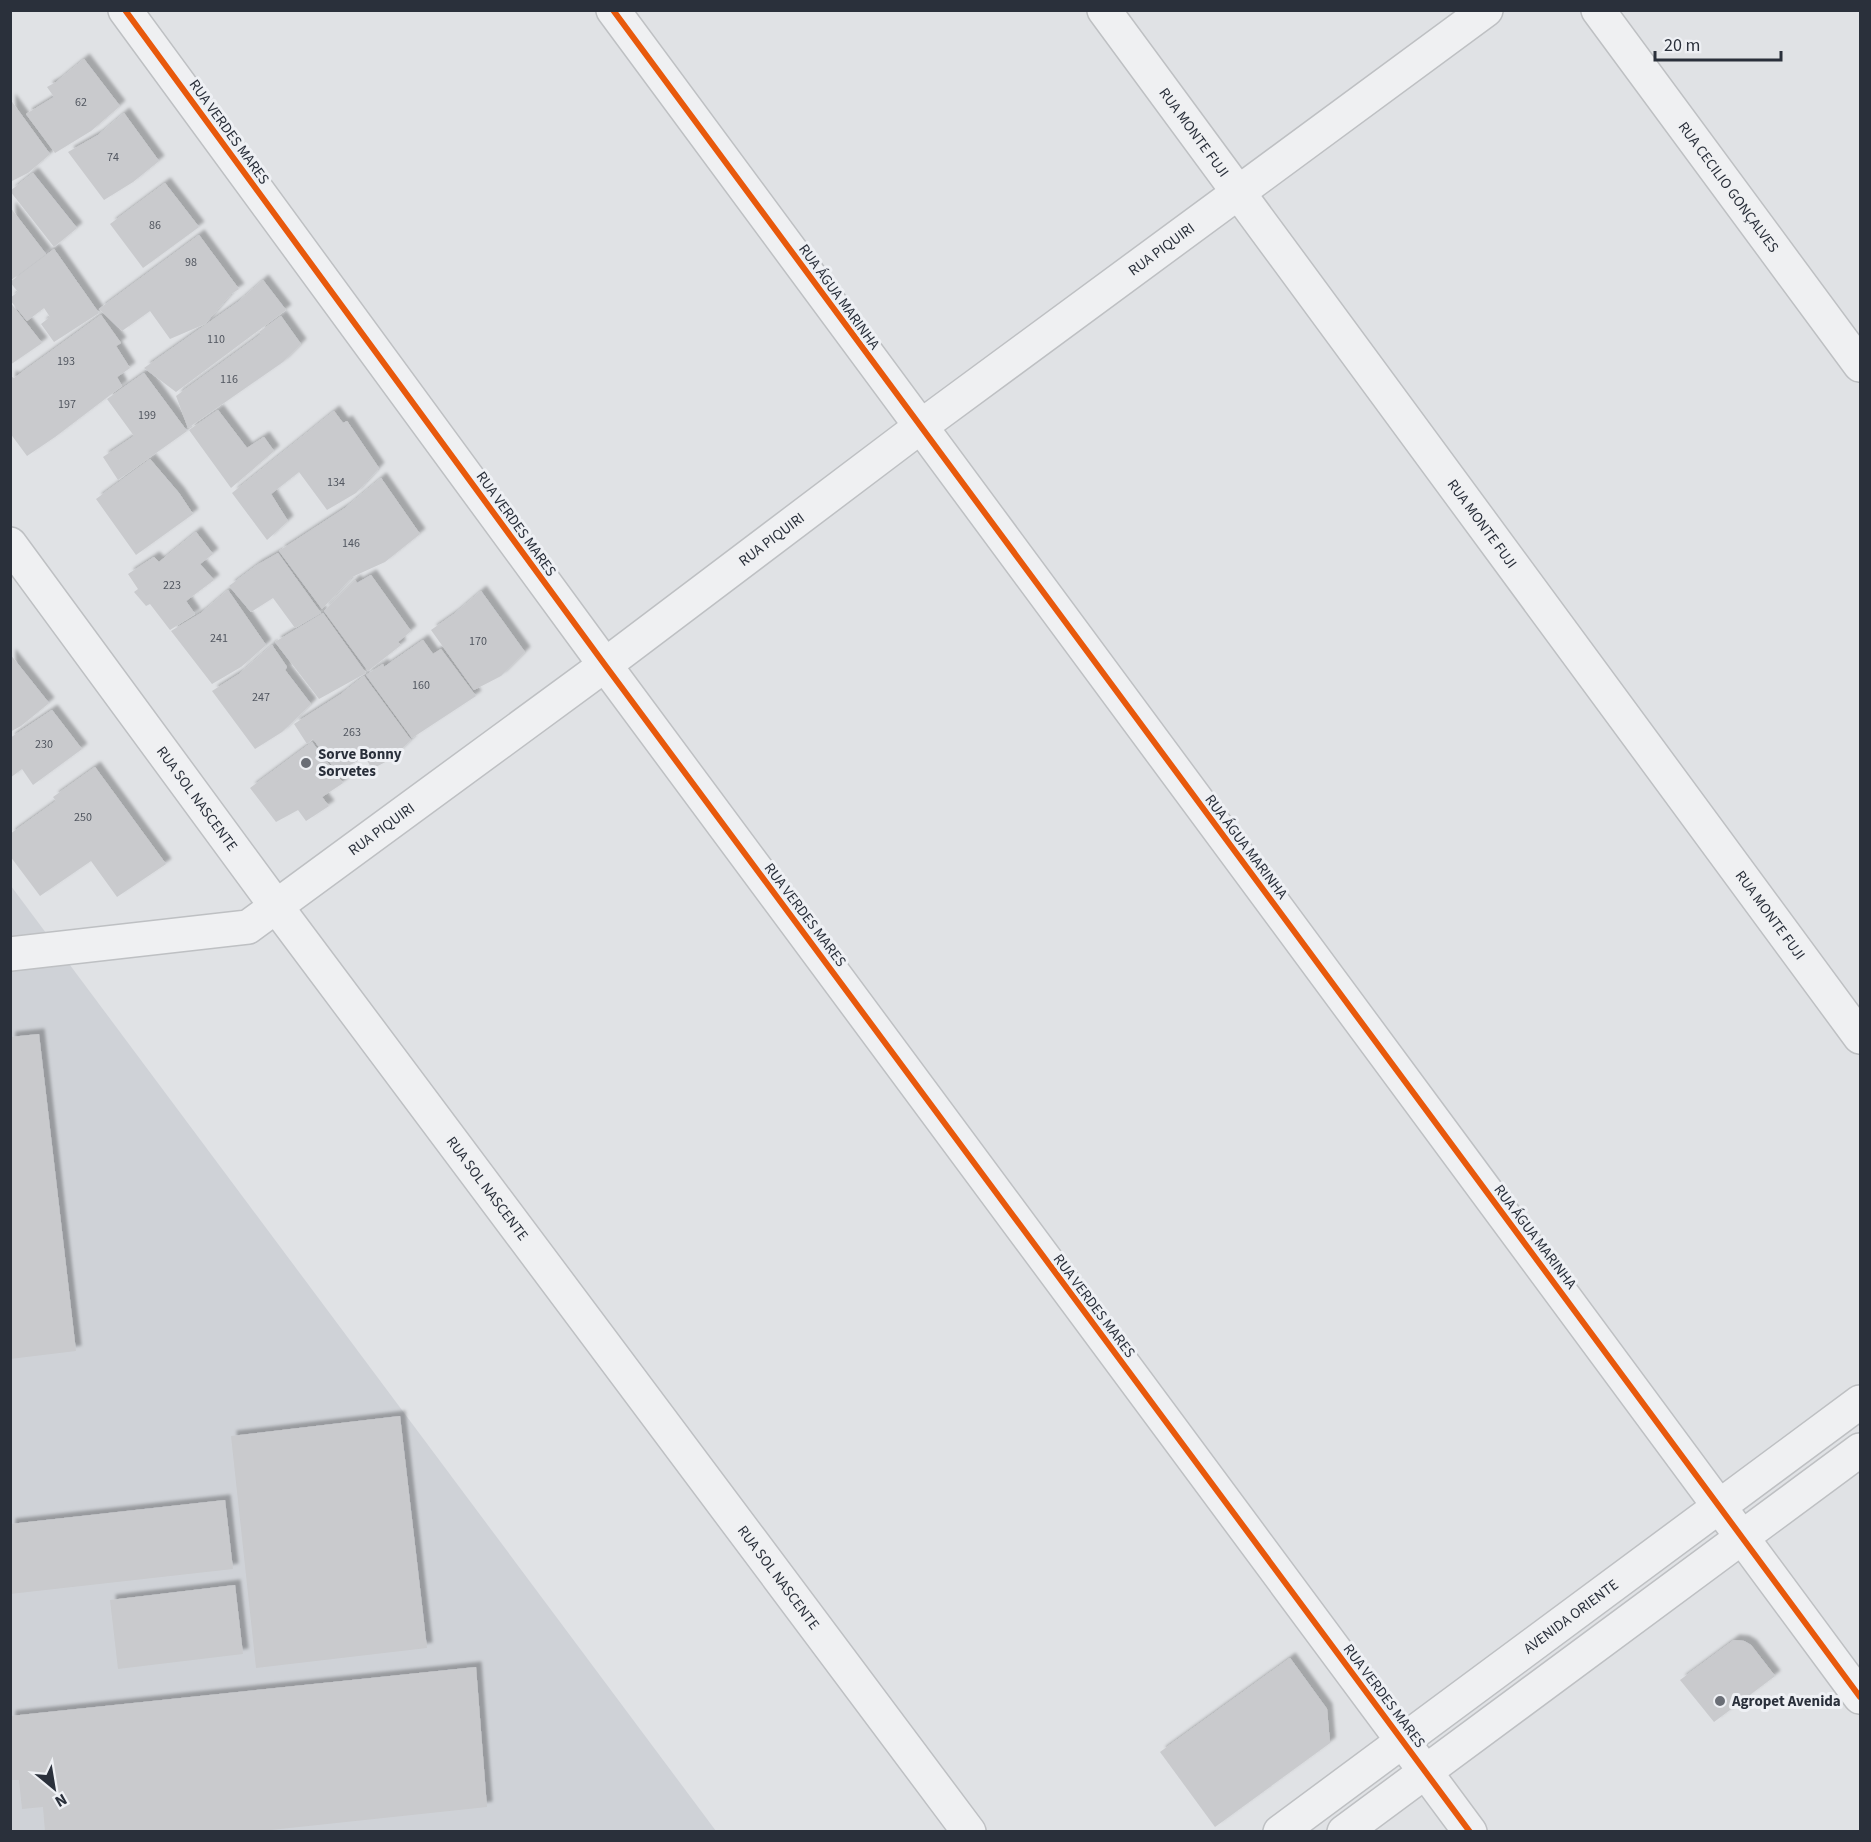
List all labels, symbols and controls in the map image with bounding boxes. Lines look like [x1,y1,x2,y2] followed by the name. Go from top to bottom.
[1655,24,1781,62] scale bar
[1664,33,1700,58] text: 20 m
[184,75,274,189] street label: RUA VERDES MARES
[1154,83,1234,181] street label: RUA MONTE FUJI
[75,94,87,111] house number: 62
[1673,117,1784,257] street label: RUA CECILIO GONÇALVES
[107,149,119,166] house number: 74
[149,217,161,234] house number: 86
[1124,218,1199,281] street label: RUA PIQUIRI
[793,240,885,355] street label: RUA ÁGUA MARINHA
[185,254,197,271] house number: 98
[207,331,225,348] house number: 110
[57,353,75,370] house number: 193
[220,371,238,388] house number: 116
[58,396,76,413] house number: 197
[138,407,156,424] house number: 199
[471,467,561,581] street label: RUA VERDES MARES
[327,474,345,491] house number: 134
[1442,475,1522,573] street label: RUA MONTE FUJI
[734,507,809,571] street label: RUA PIQUIRI
[342,535,360,552] house number: 146
[163,577,181,594] house number: 223
[210,630,228,647] house number: 241
[469,633,487,650] house number: 170
[412,677,430,694] house number: 160
[252,689,270,706] house number: 247
[343,724,361,741] house number: 263
[35,736,53,753] house number: 230
[151,742,243,856] street label: RUA SOL NASCENTE
[318,744,402,782] place label: Sorve Bonny Sorvetes
[299,756,313,770] marker: Sorve Bonny Sorvetes
[1200,790,1293,904] street label: RUA ÁGUA MARINHA
[344,798,419,861] street label: RUA PIQUIRI
[74,809,92,826] house number: 250
[759,859,851,971] street label: RUA VERDES MARES
[1730,866,1810,964] street label: RUA MONTE FUJI
[441,1132,533,1245] street label: RUA SOL NASCENTE
[1489,1180,1582,1294] street label: RUA ÁGUA MARINHA
[1048,1250,1140,1362] street label: RUA VERDES MARES
[733,1521,825,1634] street label: RUA SOL NASCENTE
[1519,1574,1623,1659] street label: AVENIDA ORIENTE
[1338,1640,1430,1752] street label: RUA VERDES MARES
[1731,1691,1841,1712] place label: Agropet Avenida
[1713,1694,1727,1708] marker: Agropet Avenida
[24,1758,84,1818] north arrow
[51,1788,71,1812] text: N

